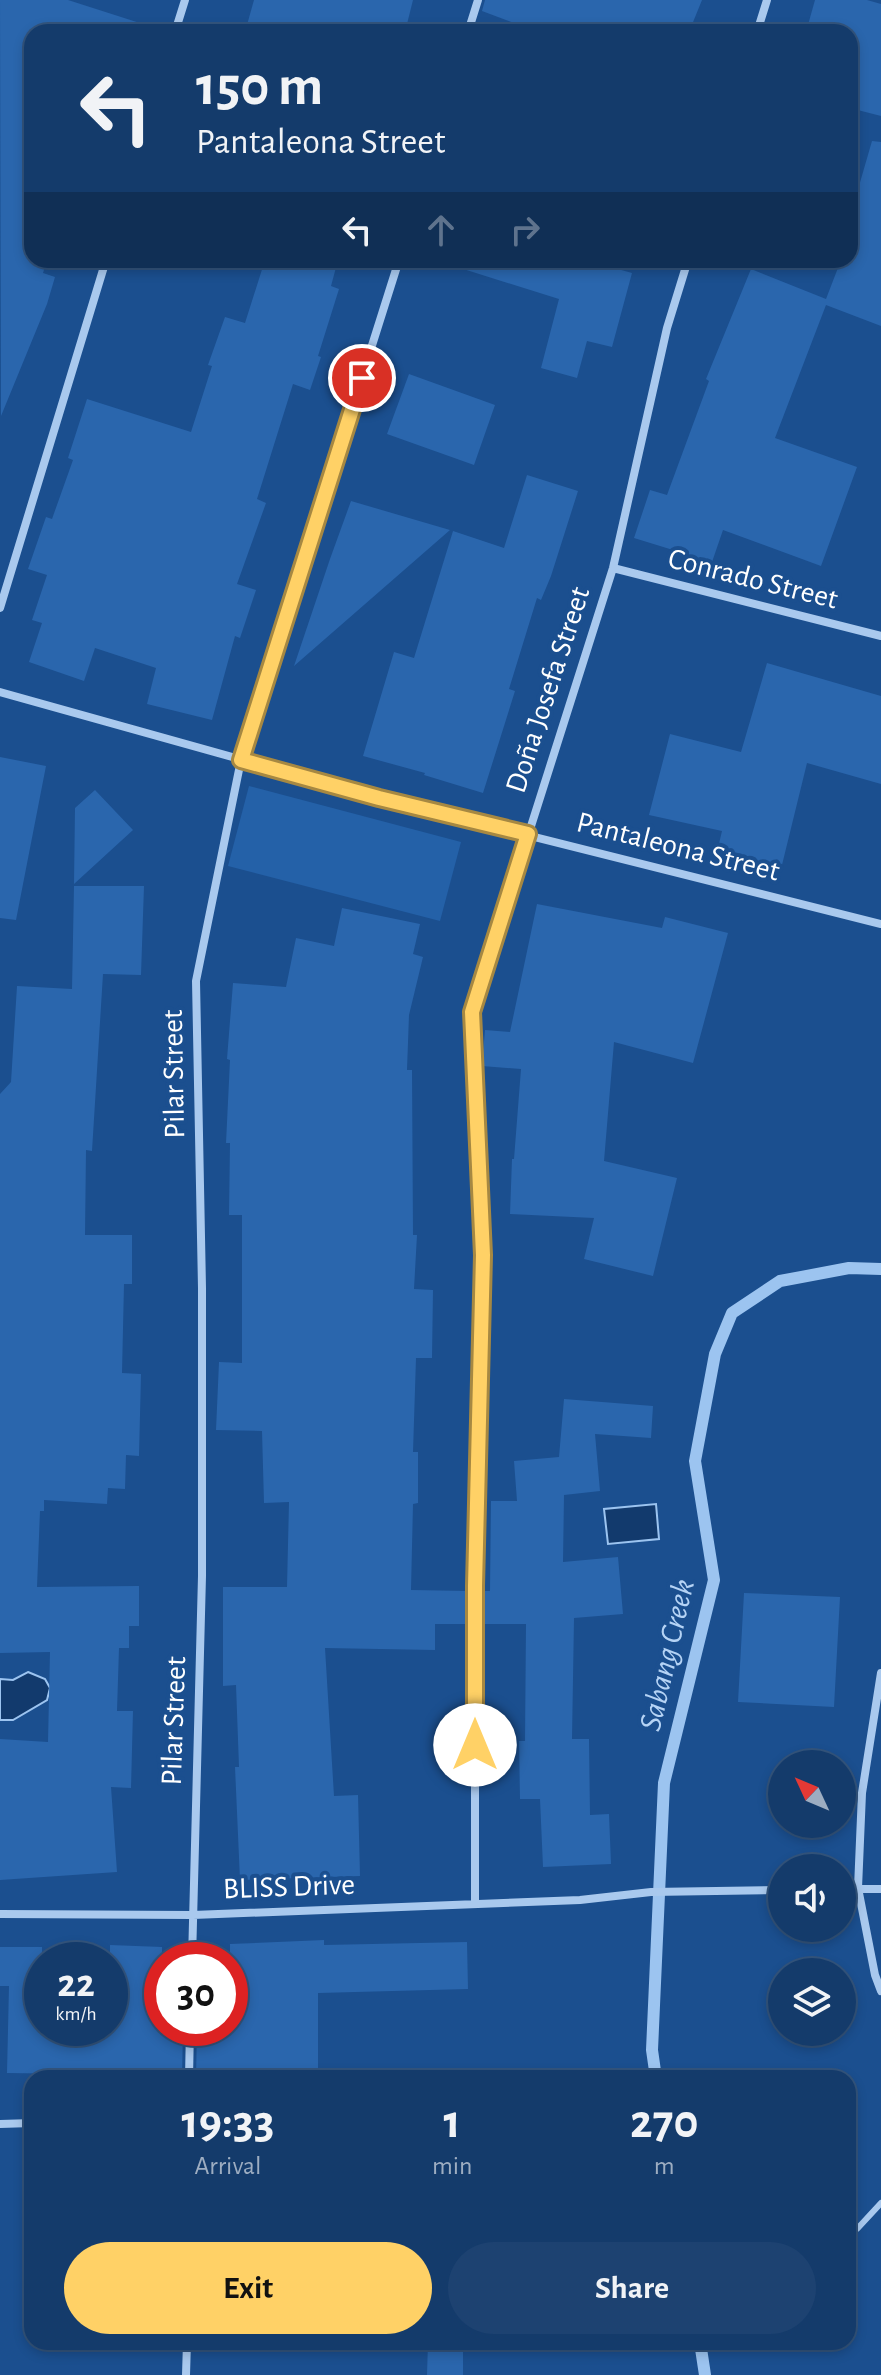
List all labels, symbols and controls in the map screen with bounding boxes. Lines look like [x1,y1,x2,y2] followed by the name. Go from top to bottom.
[64,56,168,160] icon: left
[196,59,323,115] text: 150 m
[196,124,445,160] text: Pantaleona Street
[335,208,379,252] icon: left
[419,208,463,252] icon: ahead
[503,208,547,252] icon: right
[328,344,396,412] pin
[340,356,384,400] icon: arrive
[665,543,841,615] street label: Conrado Street
[501,583,596,797] street label: Doña Josefa Street
[574,807,783,887] street label: Pantaleona Street
[158,1009,190,1139] street label: Pilar Street
[634,1576,700,1734] water label: Sabang Creek
[157,1656,191,1786] street label: Pilar Street
[433,1703,517,1787] position arrow
[768,1750,856,1838] north arrow
[768,1750,856,2046] map controls
[768,1854,856,1942] button: sound
[222,1870,356,1904] street label: BLISS Drive
[144,1942,248,2046] speed limit sign: 30
[768,1958,856,2046] button: layers
[57,1964,95,2004] text: 22
[55,2004,97,2024] text: km/h
[182,2099,274,2147] text: 19:33
[444,2099,461,2147] text: 1
[630,2099,698,2147] text: 270
[195,2153,261,2179] text: Arrival
[432,2153,472,2179] text: min
[654,2153,675,2179] text: m
[64,2242,432,2334] button: Exit
[448,2242,816,2334] button: Share

